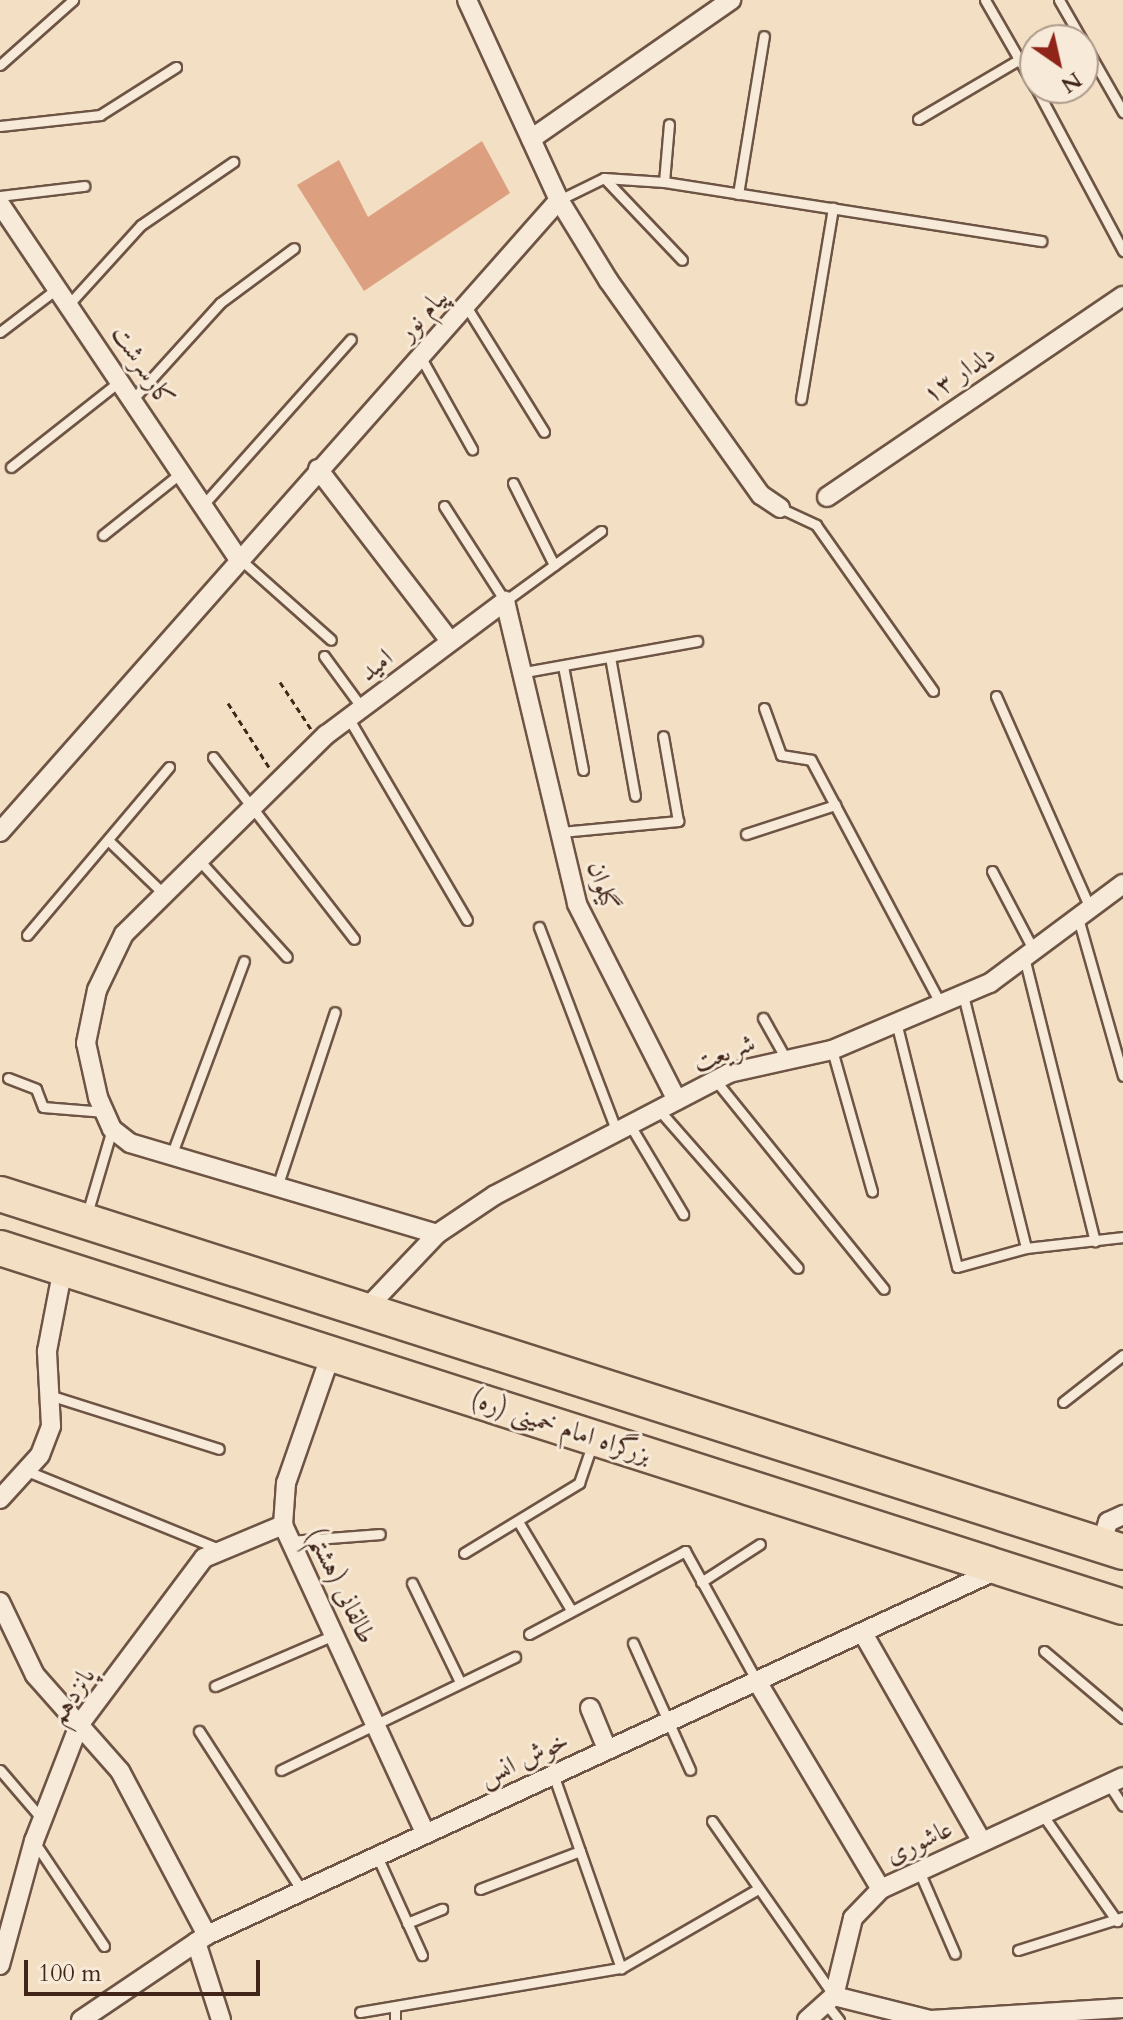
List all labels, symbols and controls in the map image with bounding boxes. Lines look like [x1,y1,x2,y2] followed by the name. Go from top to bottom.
[1019,24,1099,104] north arrow
[1055,64,1088,100] text: N
[391,281,455,347] street label: پیام نور
[105,319,181,413] street label: کارسرشت
[917,338,1001,410] street label: دلدار ۱۳
[353,642,399,688] street label: امید
[580,857,626,915] street label: گیلوان
[689,1027,759,1079] street label: شریعت
[467,1383,655,1471] street label: بزرگراه امام خمینی (ره)
[300,1523,382,1649] street label: طالقانی (هشتم)
[42,1661,102,1731] street label: پانزدهم
[474,1725,574,1793] street label: خوش انس
[881,1813,957,1871] street label: عاشوری
[28,1944,264,1994] scale bar
[38,1957,102,1990] text: 100 m

